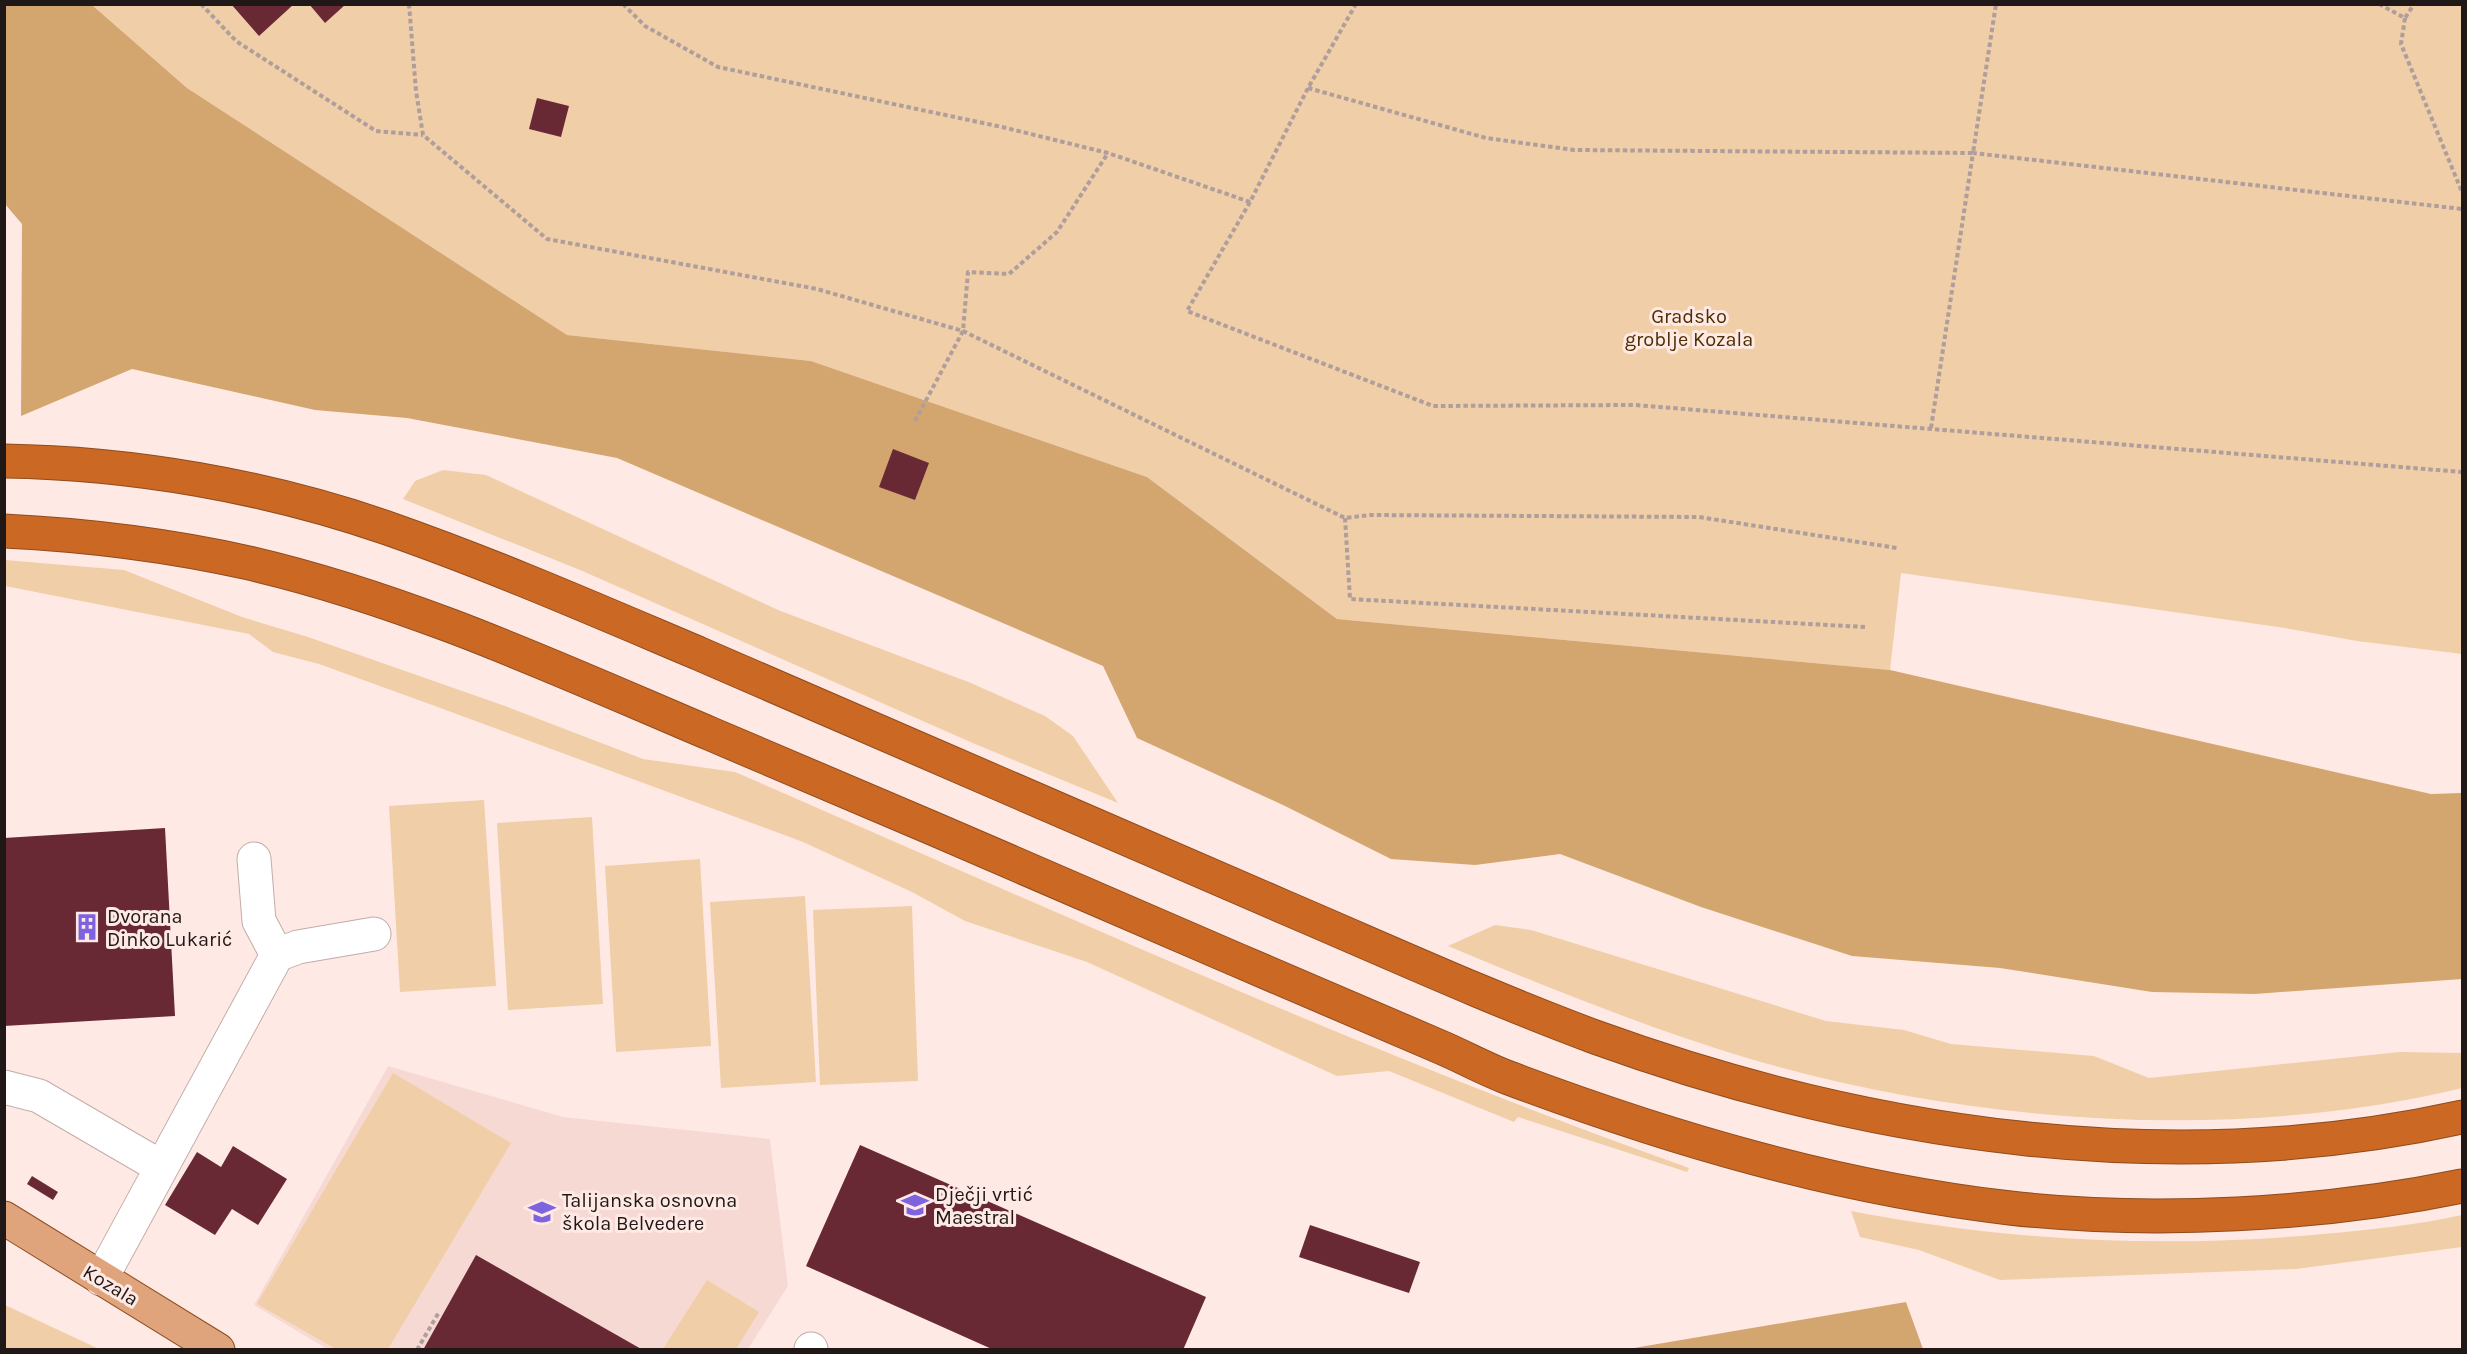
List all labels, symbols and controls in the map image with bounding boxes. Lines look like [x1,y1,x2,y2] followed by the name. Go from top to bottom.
[1625,305,1753,351] park label: Gradsko groblje Kozala
[107,905,232,951] place label: Dvorana Dinko Lukarić
[72,912,102,942] building icon: Dvorana Dinko Lukarić
[935,1183,1033,1229] place label: Dječji vrtić Maestral
[562,1189,737,1235] place label: Talijanska osnovna škola Belvedere
[900,1190,930,1220] school or university icon: Dječji vrtić Maestral
[527,1197,557,1227] school or university icon: Talijanska osnovna škola Belvedere
[79,1260,142,1311] street label: Kozala

